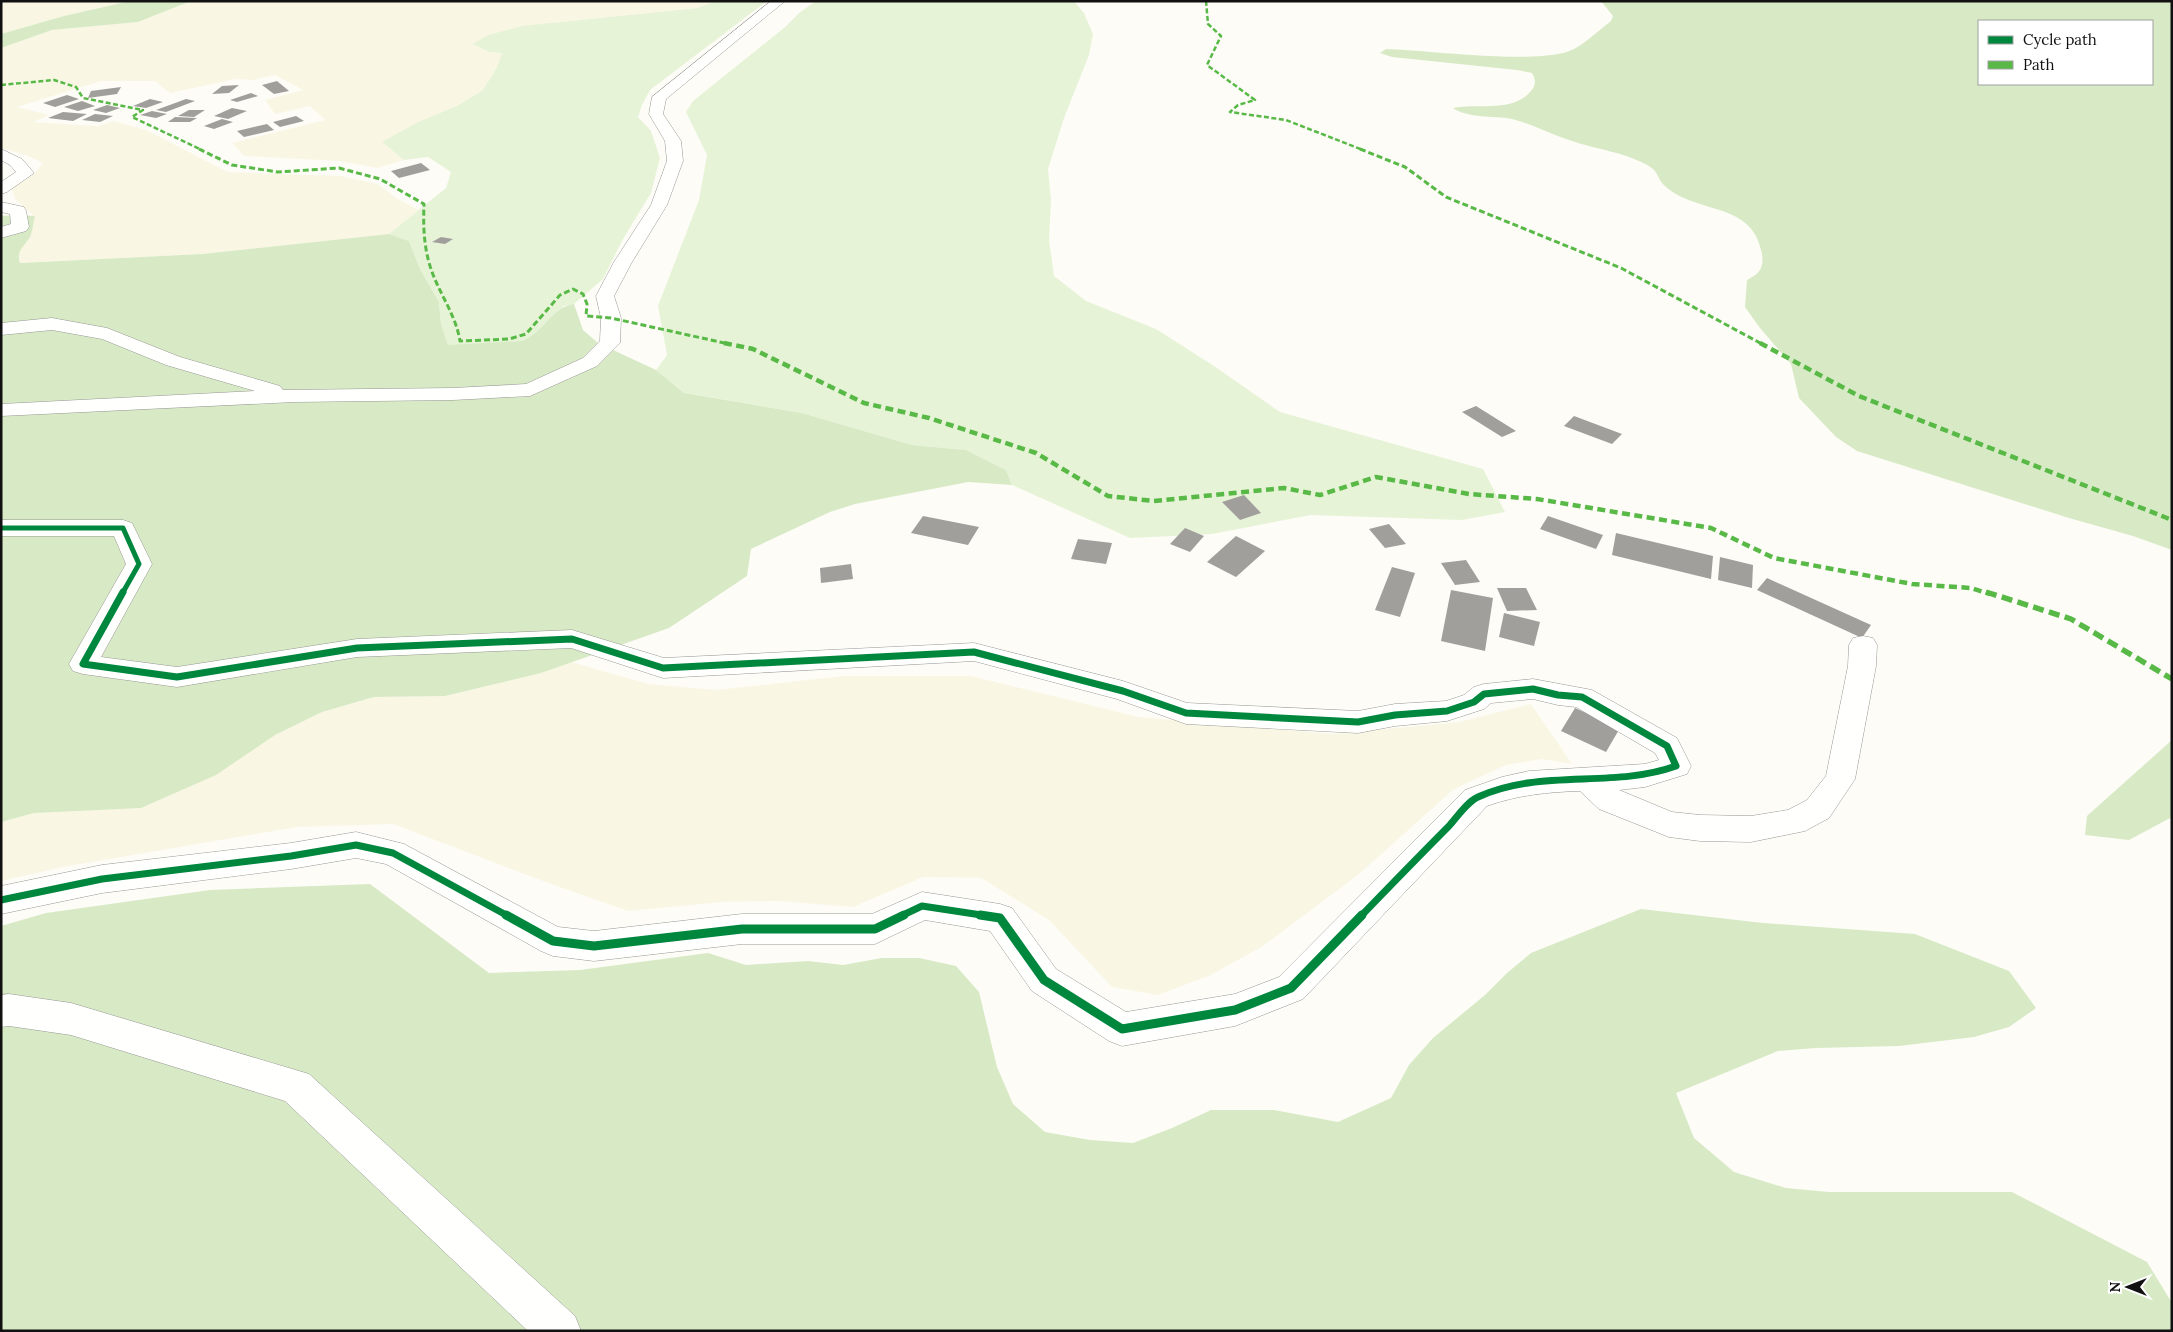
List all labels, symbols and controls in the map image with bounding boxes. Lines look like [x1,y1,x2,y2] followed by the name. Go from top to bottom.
[1978,20,2153,85] legend
[2023,30,2097,49] text: Cycle path
[2023,55,2054,74] text: Path
[2103,1262,2153,1312] north arrow
[2106,1281,2124,1292] text: N

